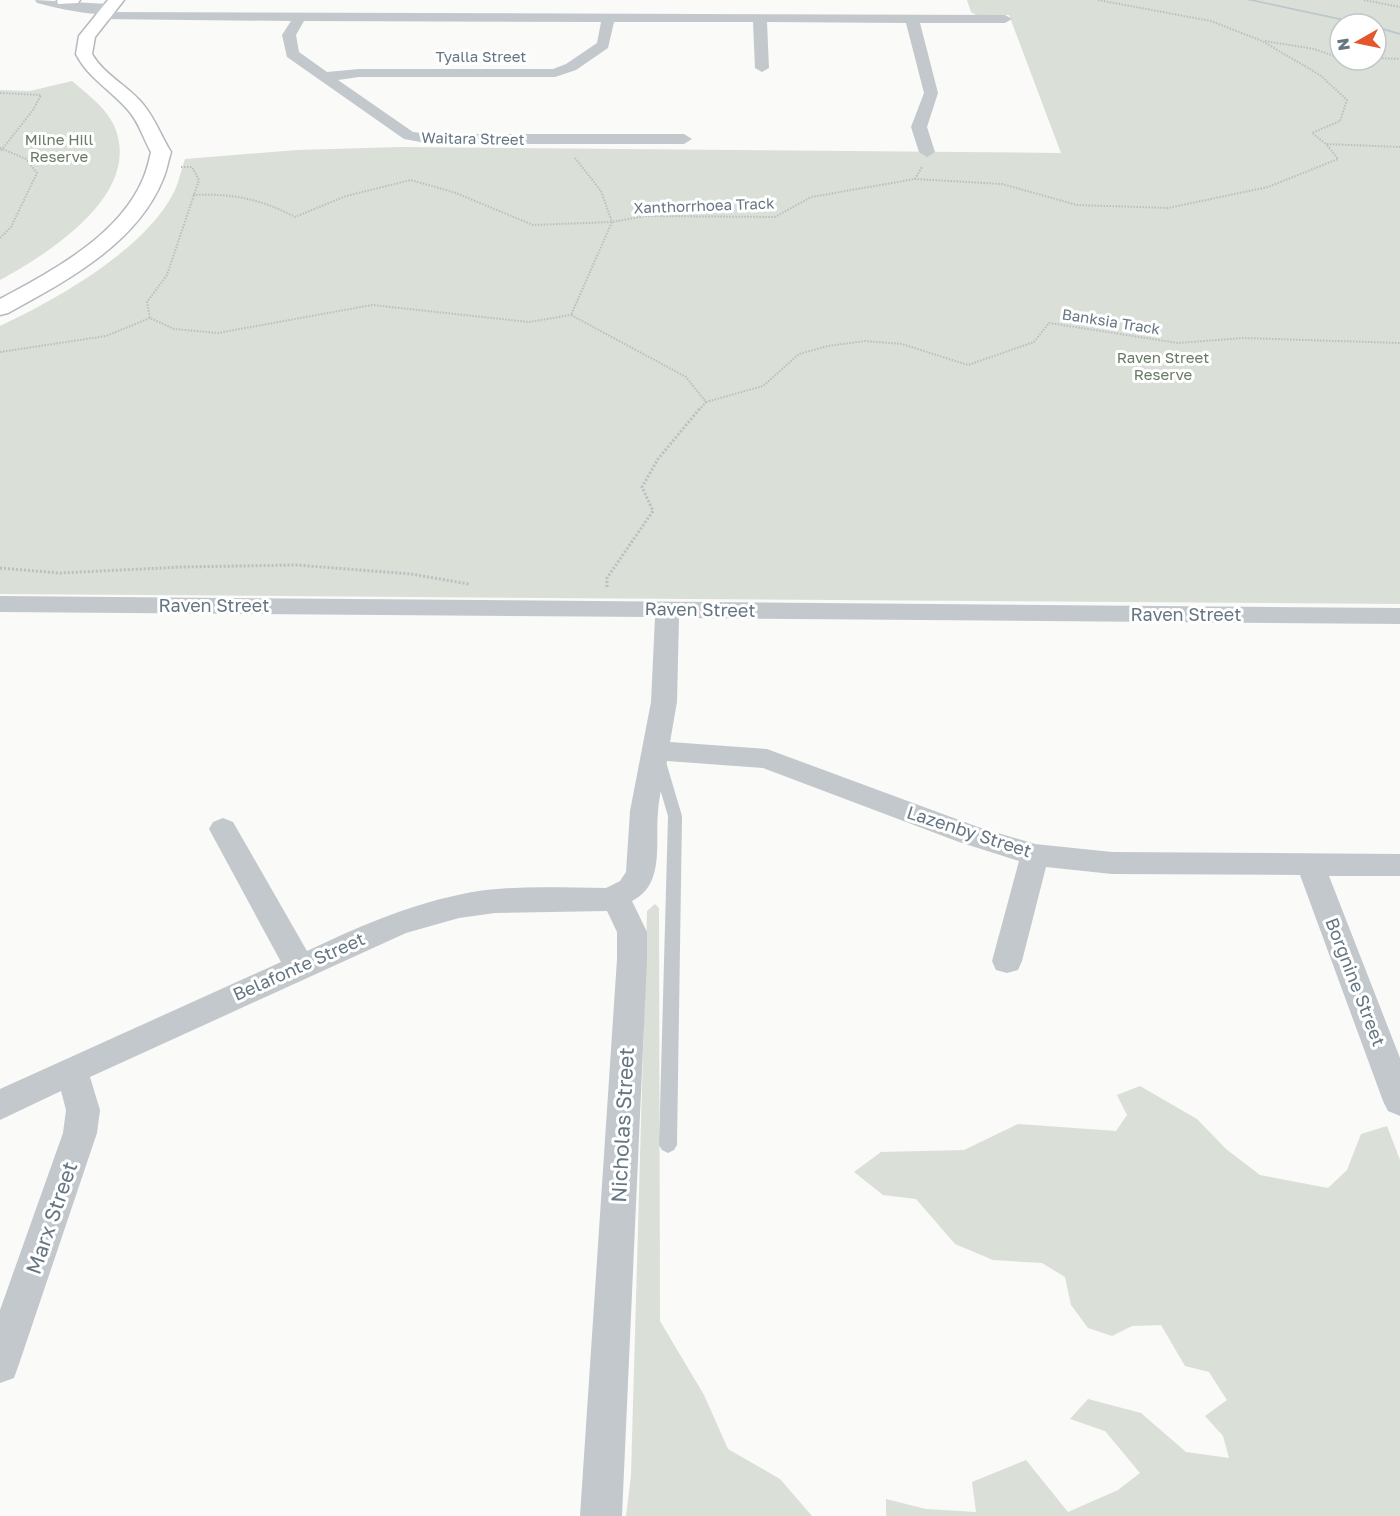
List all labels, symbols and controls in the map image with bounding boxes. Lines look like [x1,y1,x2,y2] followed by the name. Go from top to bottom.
[1328,12,1388,72] north arrow
[1332,37,1354,52] text: N
[436,47,526,65] street label: Tyalla Street
[421,128,525,148] street label: Waitara Street
[25,130,93,165] park label: Milne Hill Reserve
[633,194,775,216] street label: Xanthorrhoea Track
[1061,304,1162,338] street label: Banksia Track
[1117,348,1209,383] park label: Raven Street Reserve
[159,594,269,616] street label: Raven Street
[644,597,756,621] street label: Raven Street
[1131,603,1241,625] street label: Raven Street
[904,801,1034,862] street label: Lazenby Street
[1321,914,1391,1049] street label: Borgnine Street
[229,927,368,1005] street label: Belafonte Street
[605,1047,639,1203] street label: Nicholas Street
[20,1158,82,1277] street label: Marx Street

